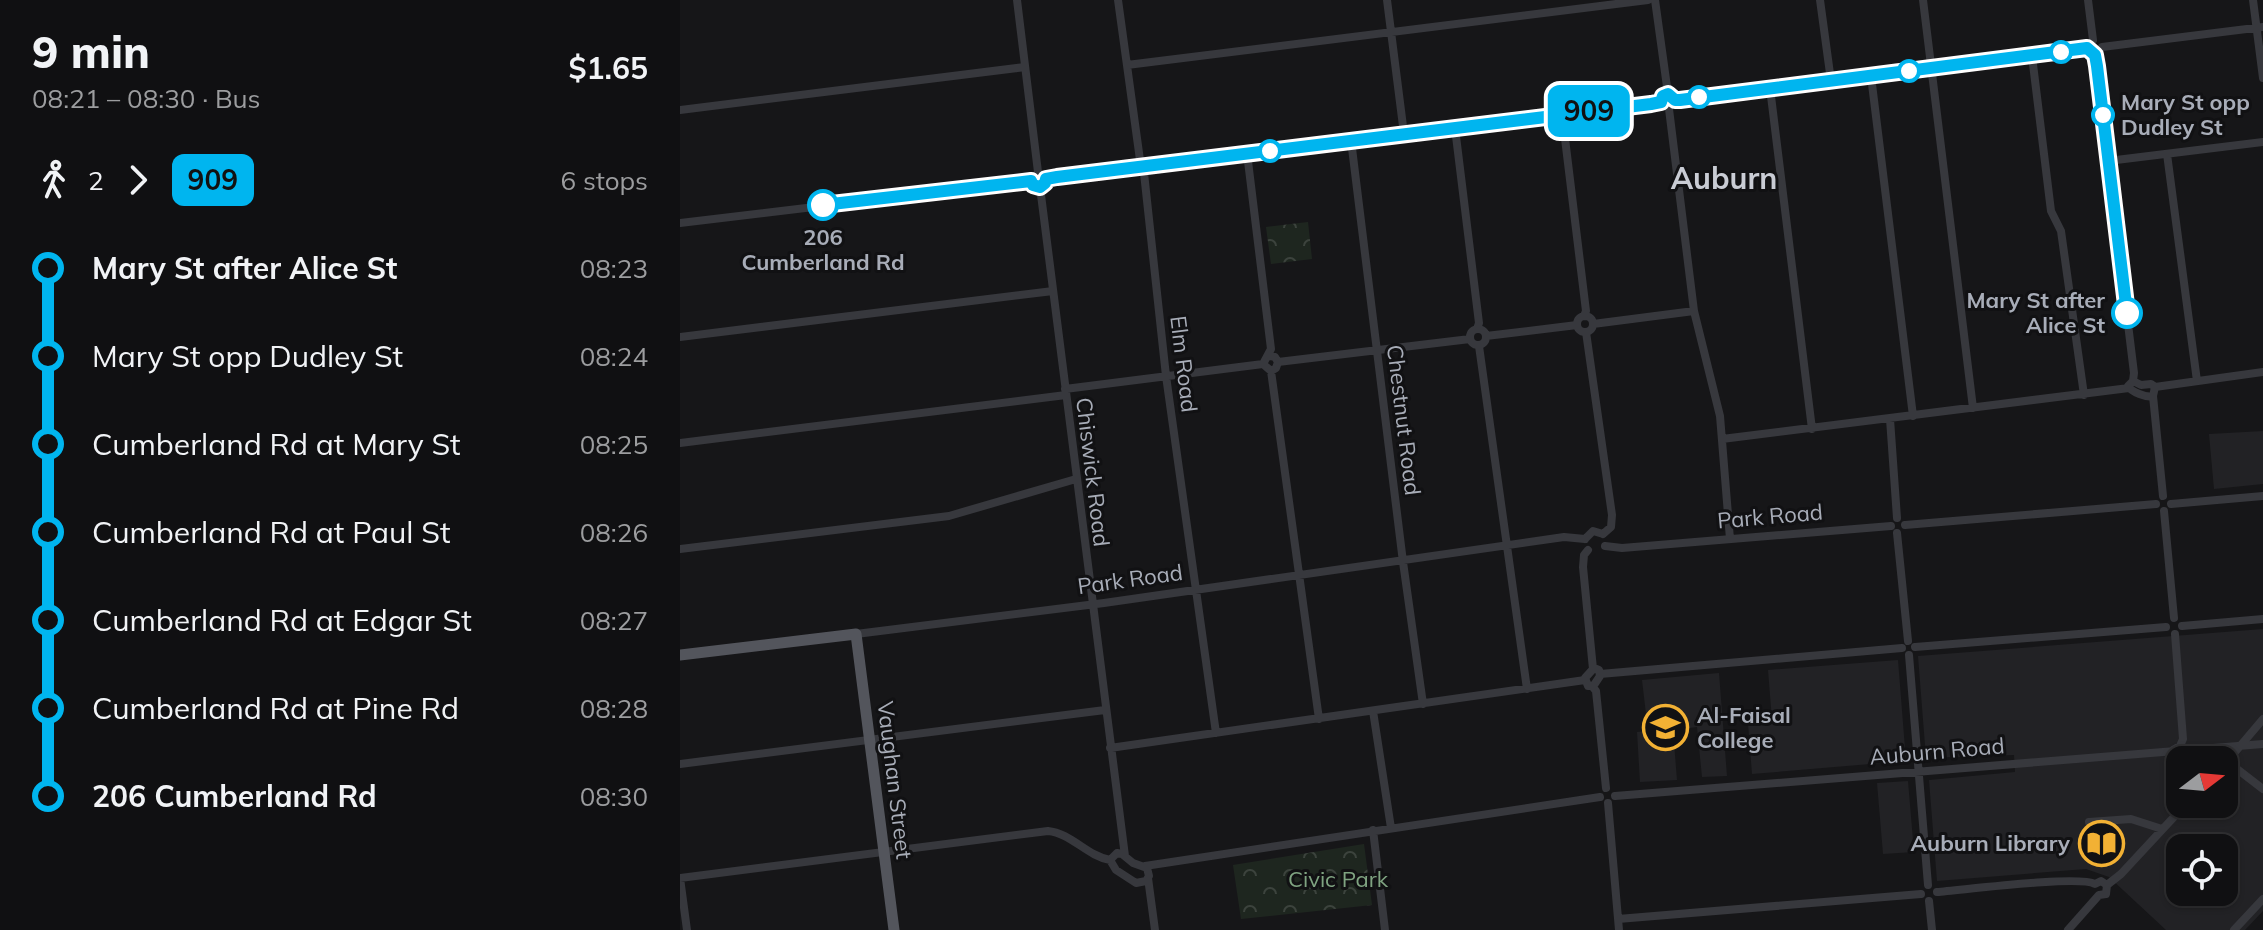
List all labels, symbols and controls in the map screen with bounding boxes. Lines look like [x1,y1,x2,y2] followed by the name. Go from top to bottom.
[32,24,150,79] text: 9 min
[2050,41,2072,63] unlabelled marker
[569,49,648,87] text: $1.65
[1898,60,1920,82] unlabelled marker
[32,82,261,115] text: 08:21 – 08:30 · Bus
[1543,85,1635,137] line badge: 909
[1688,86,1710,108] unlabelled marker
[2121,88,2250,141] place label: Mary St opp Dudley St
[1564,93,1614,128] text: 909
[2092,104,2114,126] marker: Mary St opp Dudley St
[1259,140,1281,162] unlabelled marker
[32,158,76,202] icon: walk
[116,158,160,202] icon: forward
[1671,159,1777,197] district label: Auburn
[188,162,238,197] text: 909
[88,164,104,197] text: 2
[561,164,648,197] text: 6 stops
[808,190,838,220] marker: 206 Cumberland Rd
[741,223,905,276] place label: 206 Cumberland Rd
[92,249,397,287] text: Mary St after Alice St
[580,252,648,285] text: 08:23
[1966,286,2105,339] place label: Mary St after Alice St
[2112,298,2142,328] marker: Mary St after Alice St
[1164,314,1204,414] street label: Elm Road
[92,337,403,375] text: Mary St opp Dudley St
[580,340,648,373] text: 08:24
[1381,343,1427,497] street label: Chestnut Road
[1070,396,1116,548] street label: Chiswick Road
[92,425,461,463] text: Cumberland Rd at Mary St
[580,428,648,461] text: 08:25
[1716,497,1824,535] street label: Park Road
[92,513,450,551] text: Cumberland Rd at Paul St
[580,516,648,549] text: 08:26
[1076,558,1184,600] street label: Park Road
[92,601,472,639] text: Cumberland Rd at Edgar St
[580,604,648,637] text: 08:27
[92,689,459,727] text: Cumberland Rd at Pine Rd
[580,692,648,725] text: 08:28
[871,699,919,861] street label: Vaughan Street
[1697,701,1791,754] place label: Al-Faisal College
[1642,704,1690,752] school or university icon: Al-Faisal College
[1868,731,2006,771] street label: Auburn Road
[2166,746,2238,818] north arrow
[2166,746,2238,906] map controls
[92,777,377,815] text: 206 Cumberland Rd
[580,780,648,813] text: 08:30
[2077,819,2125,867] library icon: Auburn Library
[1911,829,2070,857] place label: Auburn Library
[2166,834,2238,906] button: locate
[1288,865,1389,893] park label: Civic Park

